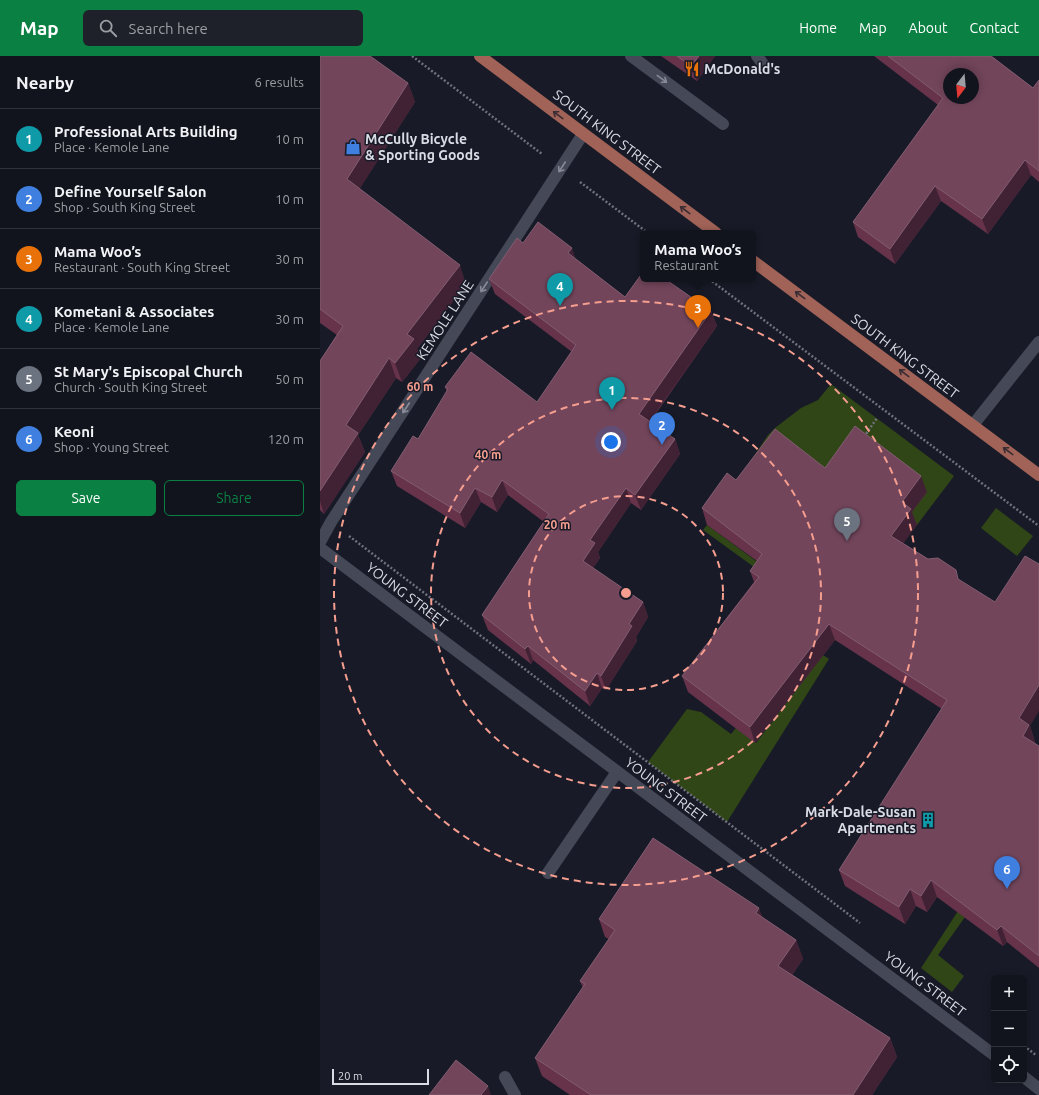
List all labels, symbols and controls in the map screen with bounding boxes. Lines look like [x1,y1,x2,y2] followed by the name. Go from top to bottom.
[83,10,363,46] search box
[20,17,59,39] text: Map
[97,17,119,39] icon: search
[129,20,208,37] text: Search here
[799,20,837,36] text: Home
[859,20,887,36] text: Map
[909,20,948,36] text: About
[970,20,1019,36] text: Contact
[683,60,701,78] restaurant icon: McDonald's
[704,61,781,77] place label: McDonald's
[943,68,979,104] north arrow
[16,73,74,92] text: Nearby
[254,75,304,89] text: 6 results
[657,75,668,83] one-way arrow
[550,86,664,178] street label: SOUTH KING STREET
[553,111,564,119] one-way arrow
[54,123,238,140] text: Professional Arts Building
[365,131,480,163] place label: McCully Bicycle & Sporting Goods
[25,132,33,146] text: 1
[275,132,304,146] text: 10 m
[344,138,362,156] shop icon: McCully Bicycle & Sporting Goods
[54,140,169,154] text: Place · Kemole Lane
[558,161,566,172] one-way arrow
[54,183,206,200] text: Define Yourself Salon
[25,192,33,206] text: 2
[275,192,304,206] text: 10 m
[54,200,195,214] text: Shop · South King Street
[679,205,690,214] one-way arrow
[640,230,756,282] popup
[654,241,742,258] text: Mama Woo’s
[54,243,141,260] text: Mama Woo’s
[25,252,33,266] text: 3
[275,252,304,266] text: 30 m
[654,258,719,272] text: Restaurant
[54,260,230,274] text: Restaurant · South King Street
[547,273,573,306] pin: 4
[413,277,477,363] street label: KEMOLE LANE
[480,282,488,293] one-way arrow
[794,291,805,300] one-way arrow
[685,295,711,328] pin: 3
[54,303,214,320] text: Kometani & Associates
[848,310,962,402] street label: SOUTH KING STREET
[25,312,33,326] text: 4
[275,312,304,326] text: 30 m
[54,320,169,334] text: Place · Kemole Lane
[54,363,243,380] text: St Mary's Episcopal Church
[898,369,909,378] one-way arrow
[25,372,33,386] text: 5
[275,372,304,386] text: 50 m
[599,377,625,410] pin: 1
[54,380,207,394] text: Church · South King Street
[407,380,433,393] text: 60 m
[401,402,409,414] one-way arrow
[649,412,675,445] pin: 2
[54,423,94,440] text: Keoni
[25,432,33,446] text: 6
[268,432,304,446] text: 120 m
[601,432,621,452] your location
[54,440,169,454] text: Shop · Young Street
[1002,447,1013,455] one-way arrow
[475,448,501,461] text: 40 m
[16,480,156,516] button: Save
[164,480,304,516] button: Share
[834,508,860,541] pin: 5
[544,518,570,531] text: 20 m
[363,559,451,631] street label: YOUNG STREET
[619,586,633,600] centre of rings
[622,754,710,826] street label: YOUNG STREET
[805,804,916,836] place label: Mark-Dale-Susan Apartments
[919,811,937,829] building icon: Mark-Dale-Susan Apartments
[994,856,1020,889] pin: 6
[881,948,969,1020] street label: YOUNG STREET
[991,975,1027,1083] map controls
[991,975,1027,1011] button: +
[991,1011,1027,1047] button: −
[991,1047,1027,1083] button: locate
[332,1067,429,1086] scale bar
[338,1070,362,1082] text: 20 m

